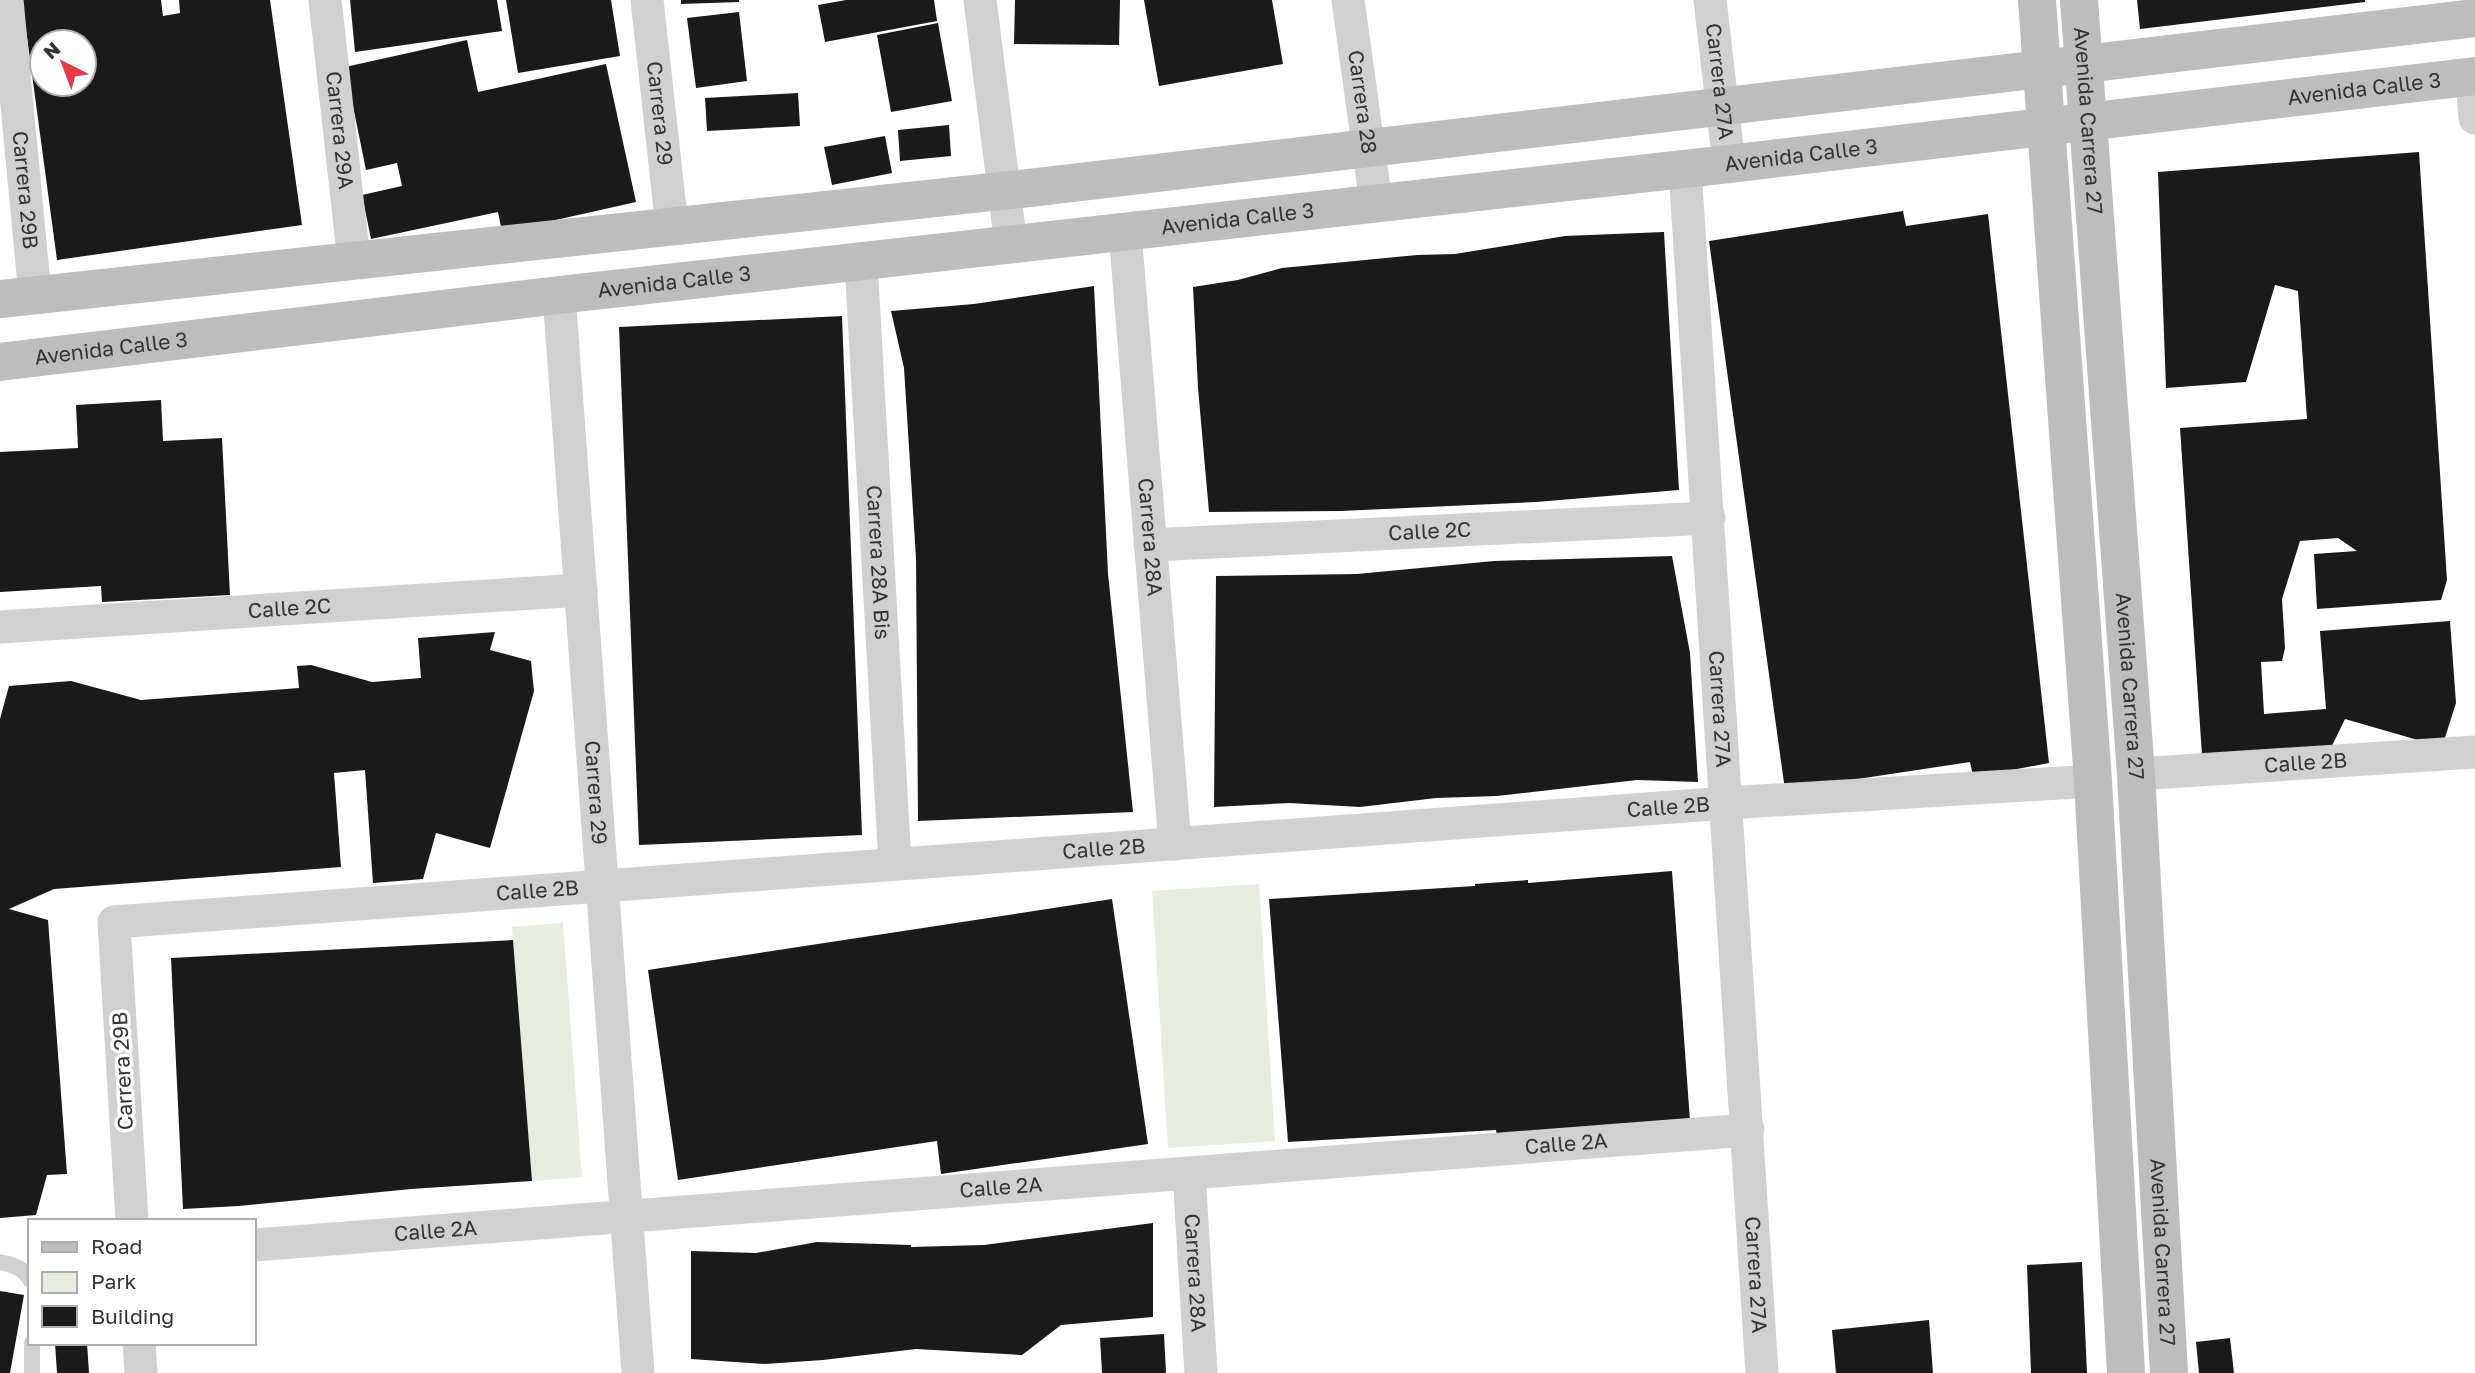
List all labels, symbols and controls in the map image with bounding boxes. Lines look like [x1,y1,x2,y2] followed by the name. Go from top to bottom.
[1701,22,1740,141] street label: Carrera 27A
[2069,26,2109,215] street label: Avenida Carrera 27
[28,28,98,98] north arrow
[38,37,64,63] text: N
[1343,48,1383,156] street label: Carrera 28
[642,60,679,167] street label: Carrera 29
[2286,66,2442,110] street label: Avenida Calle 3
[321,70,360,190] street label: Carrera 29A
[7,130,45,250] street label: Carrera 29B
[1723,133,1879,176] street label: Avenida Calle 3
[1160,197,1316,240] street label: Avenida Calle 3
[596,260,752,303] street label: Avenida Calle 3
[33,326,189,370] street label: Avenida Calle 3
[1133,477,1169,597] street label: Carrera 28A
[862,484,896,640] street label: Carrera 28A Bis
[1387,515,1472,545] street label: Calle 2C
[2111,591,2150,781] street label: Avenida Carrera 27
[247,592,332,623] street label: Calle 2C
[1704,650,1737,768] street label: Carrera 27A
[580,740,613,846] street label: Carrera 29
[2263,746,2348,778] street label: Calle 2B
[1626,790,1711,822] street label: Calle 2B
[1061,832,1146,864] street label: Calle 2B
[495,874,580,906] street label: Calle 2B
[106,1011,138,1131] street label: Carrera 29B
[1524,1127,1608,1159] street label: Calle 2A
[2145,1158,2181,1347] street label: Avenida Carrera 27
[958,1170,1043,1203] street label: Calle 2A
[1179,1213,1213,1333] street label: Carrera 28A
[393,1214,478,1246] street label: Calle 2A
[1740,1215,1773,1334] street label: Carrera 27A
[28,1219,256,1345] legend
[91,1233,142,1259] text: Road
[91,1268,137,1294] text: Park
[91,1303,174,1329] text: Building

